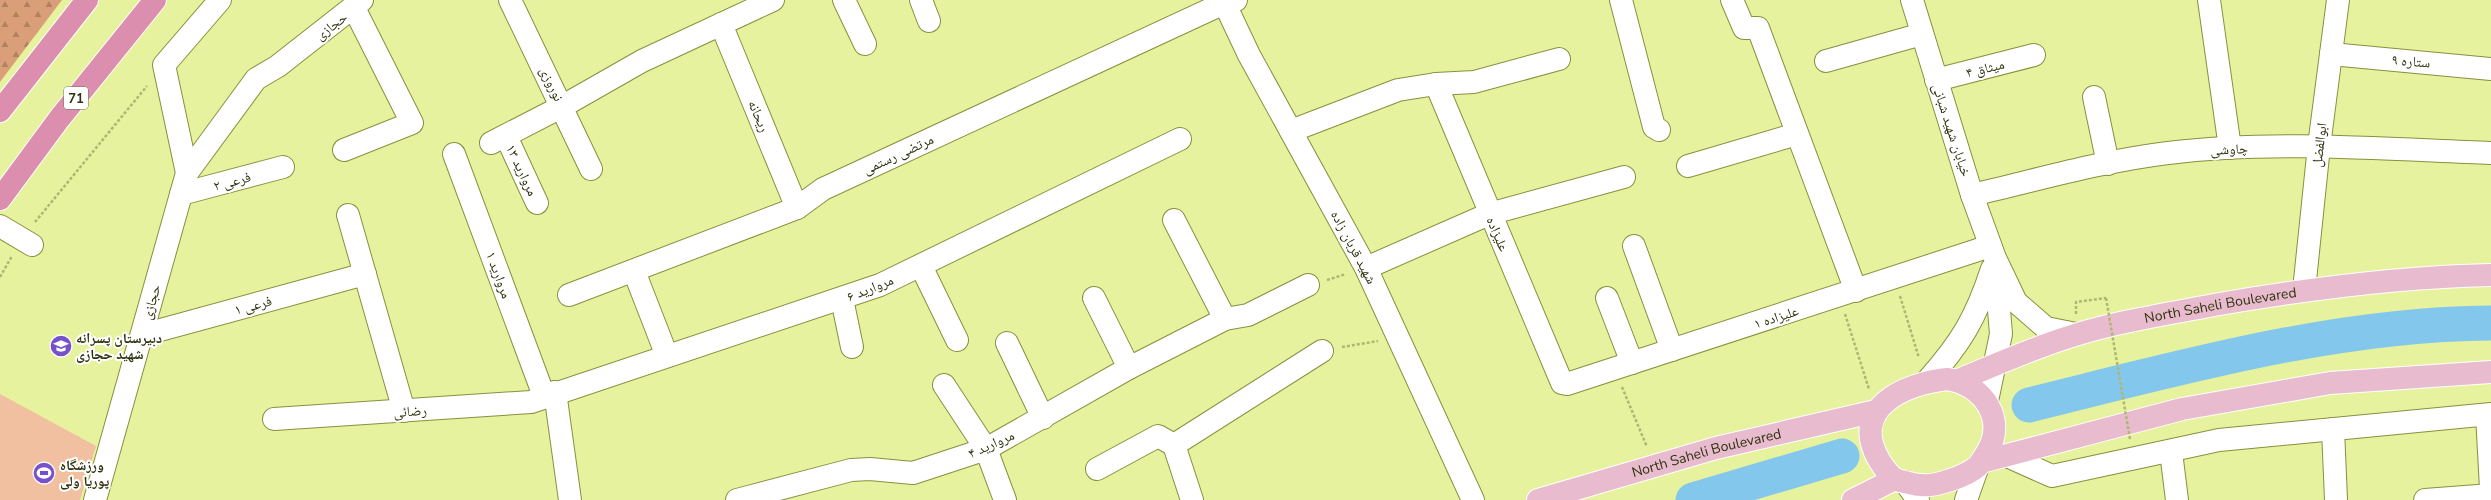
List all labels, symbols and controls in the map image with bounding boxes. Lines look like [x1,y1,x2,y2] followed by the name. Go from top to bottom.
[311,8,351,45] street label: حجازی
[2391,50,2431,73] street label: ستاره ۹
[1964,55,2006,82] street label: میثاق ۴
[535,64,568,105] street label: نوروزی
[1928,81,1976,179] street label: خیابان شهید شبانی
[64,87,88,109] road number: 71
[743,97,774,135] street label: ریحانه
[2307,122,2332,168] street label: ابوالفضل
[860,130,937,179] street label: مرتضی رستمی
[2210,139,2249,160] street label: چاوشی
[501,141,542,199] street label: مروارید ۱۳
[211,167,253,196] street label: فرعی ۲
[1326,207,1381,287] street label: شهید قربان زاده
[1482,214,1513,254] street label: علیزاده
[481,249,516,301] street label: مروارید ۱
[844,271,896,306] street label: مروارید ۶
[137,282,166,322] street label: حجازی
[2143,283,2298,328] street label: North Saheli Boulevared
[232,291,274,320] street label: فرعی ۱
[1751,301,1801,334] street label: علیزاده ۱
[76,329,162,364] place label: دبیرستان پسرانه شهید حجازی
[48,333,74,359] school or university icon: دبیرستان پسرانه شهید حجازی
[393,401,427,422] street label: رضائی
[1629,424,1783,482] street label: North Saheli Boulevared
[965,426,1017,463] street label: مروارید ۴
[60,456,109,491] place label: ورزشگاه پوریا ولی
[31,460,57,486] sports icon: ورزشگاه پوریا ولی

